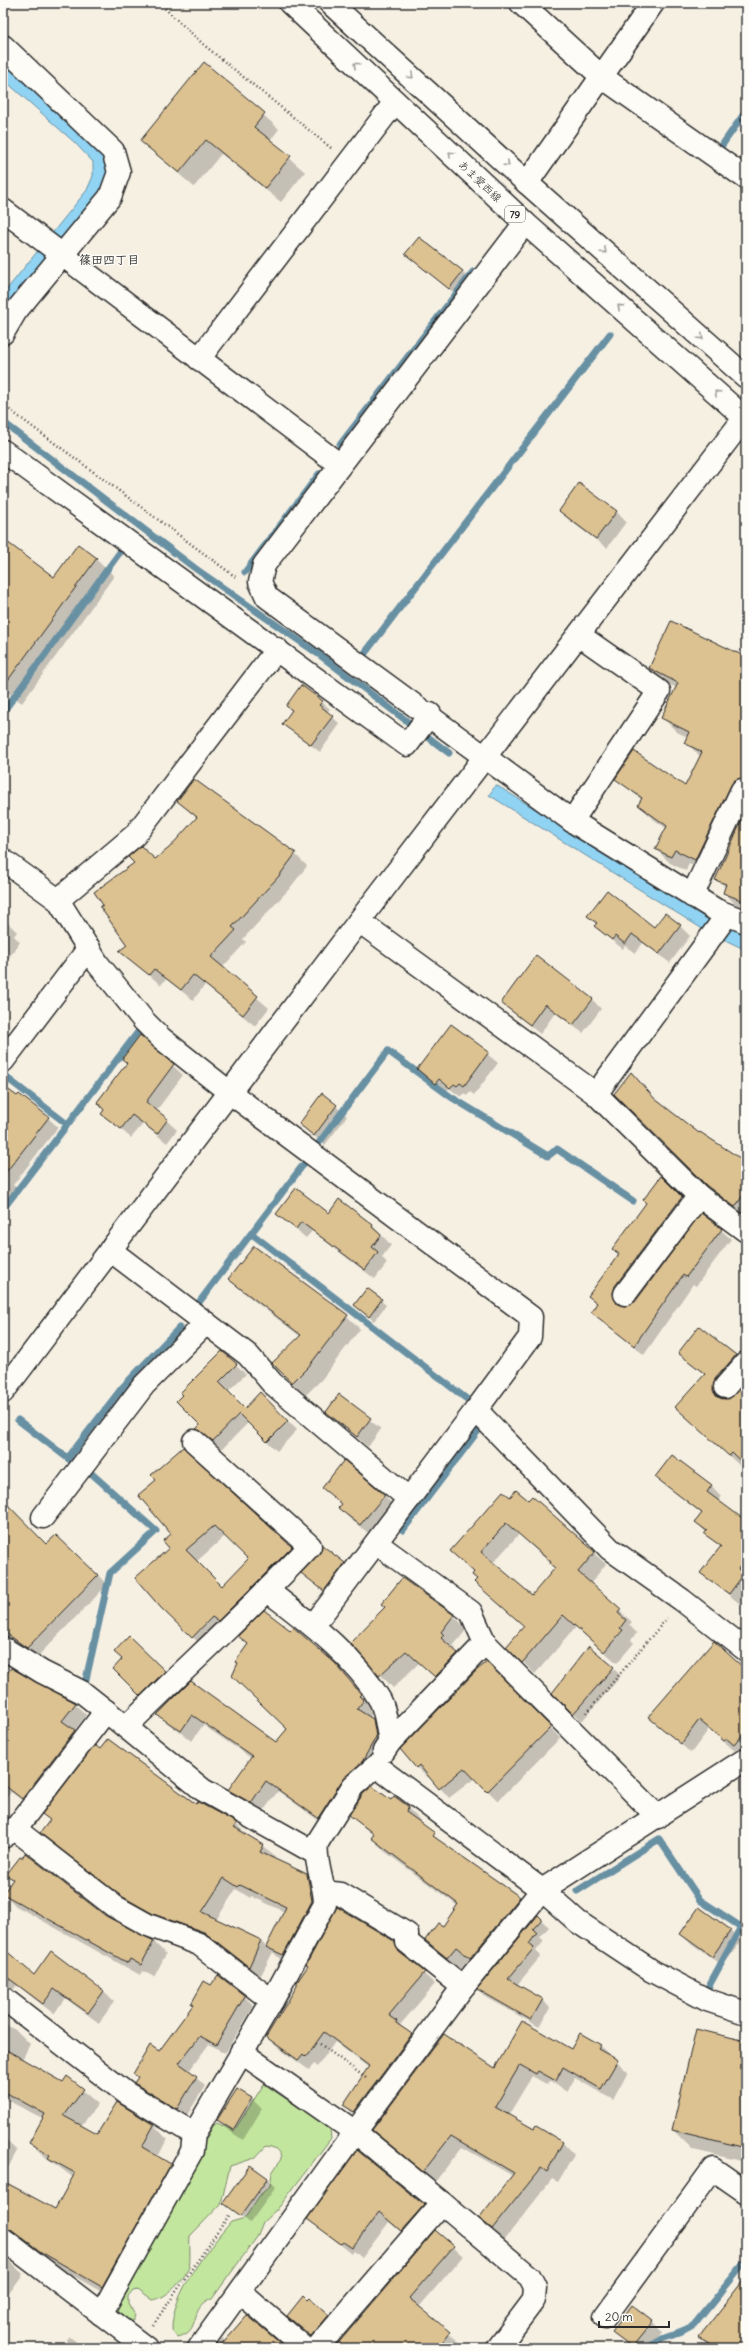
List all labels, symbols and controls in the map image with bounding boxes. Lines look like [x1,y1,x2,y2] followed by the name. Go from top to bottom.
[353,62,361,70] one-way arrow
[406,72,414,79] one-way arrow
[448,151,456,158] one-way arrow
[455,157,505,205] street label: あま愛西線
[502,159,510,167] one-way arrow
[505,206,525,222] road number: 79
[599,246,607,253] one-way arrow
[79,252,139,267] district label: 篠田四丁目
[617,304,624,311] one-way arrow
[696,332,704,339] one-way arrow
[714,390,722,398] one-way arrow
[599,2303,669,2329] scale bar
[605,2309,633,2324] text: 20 m

